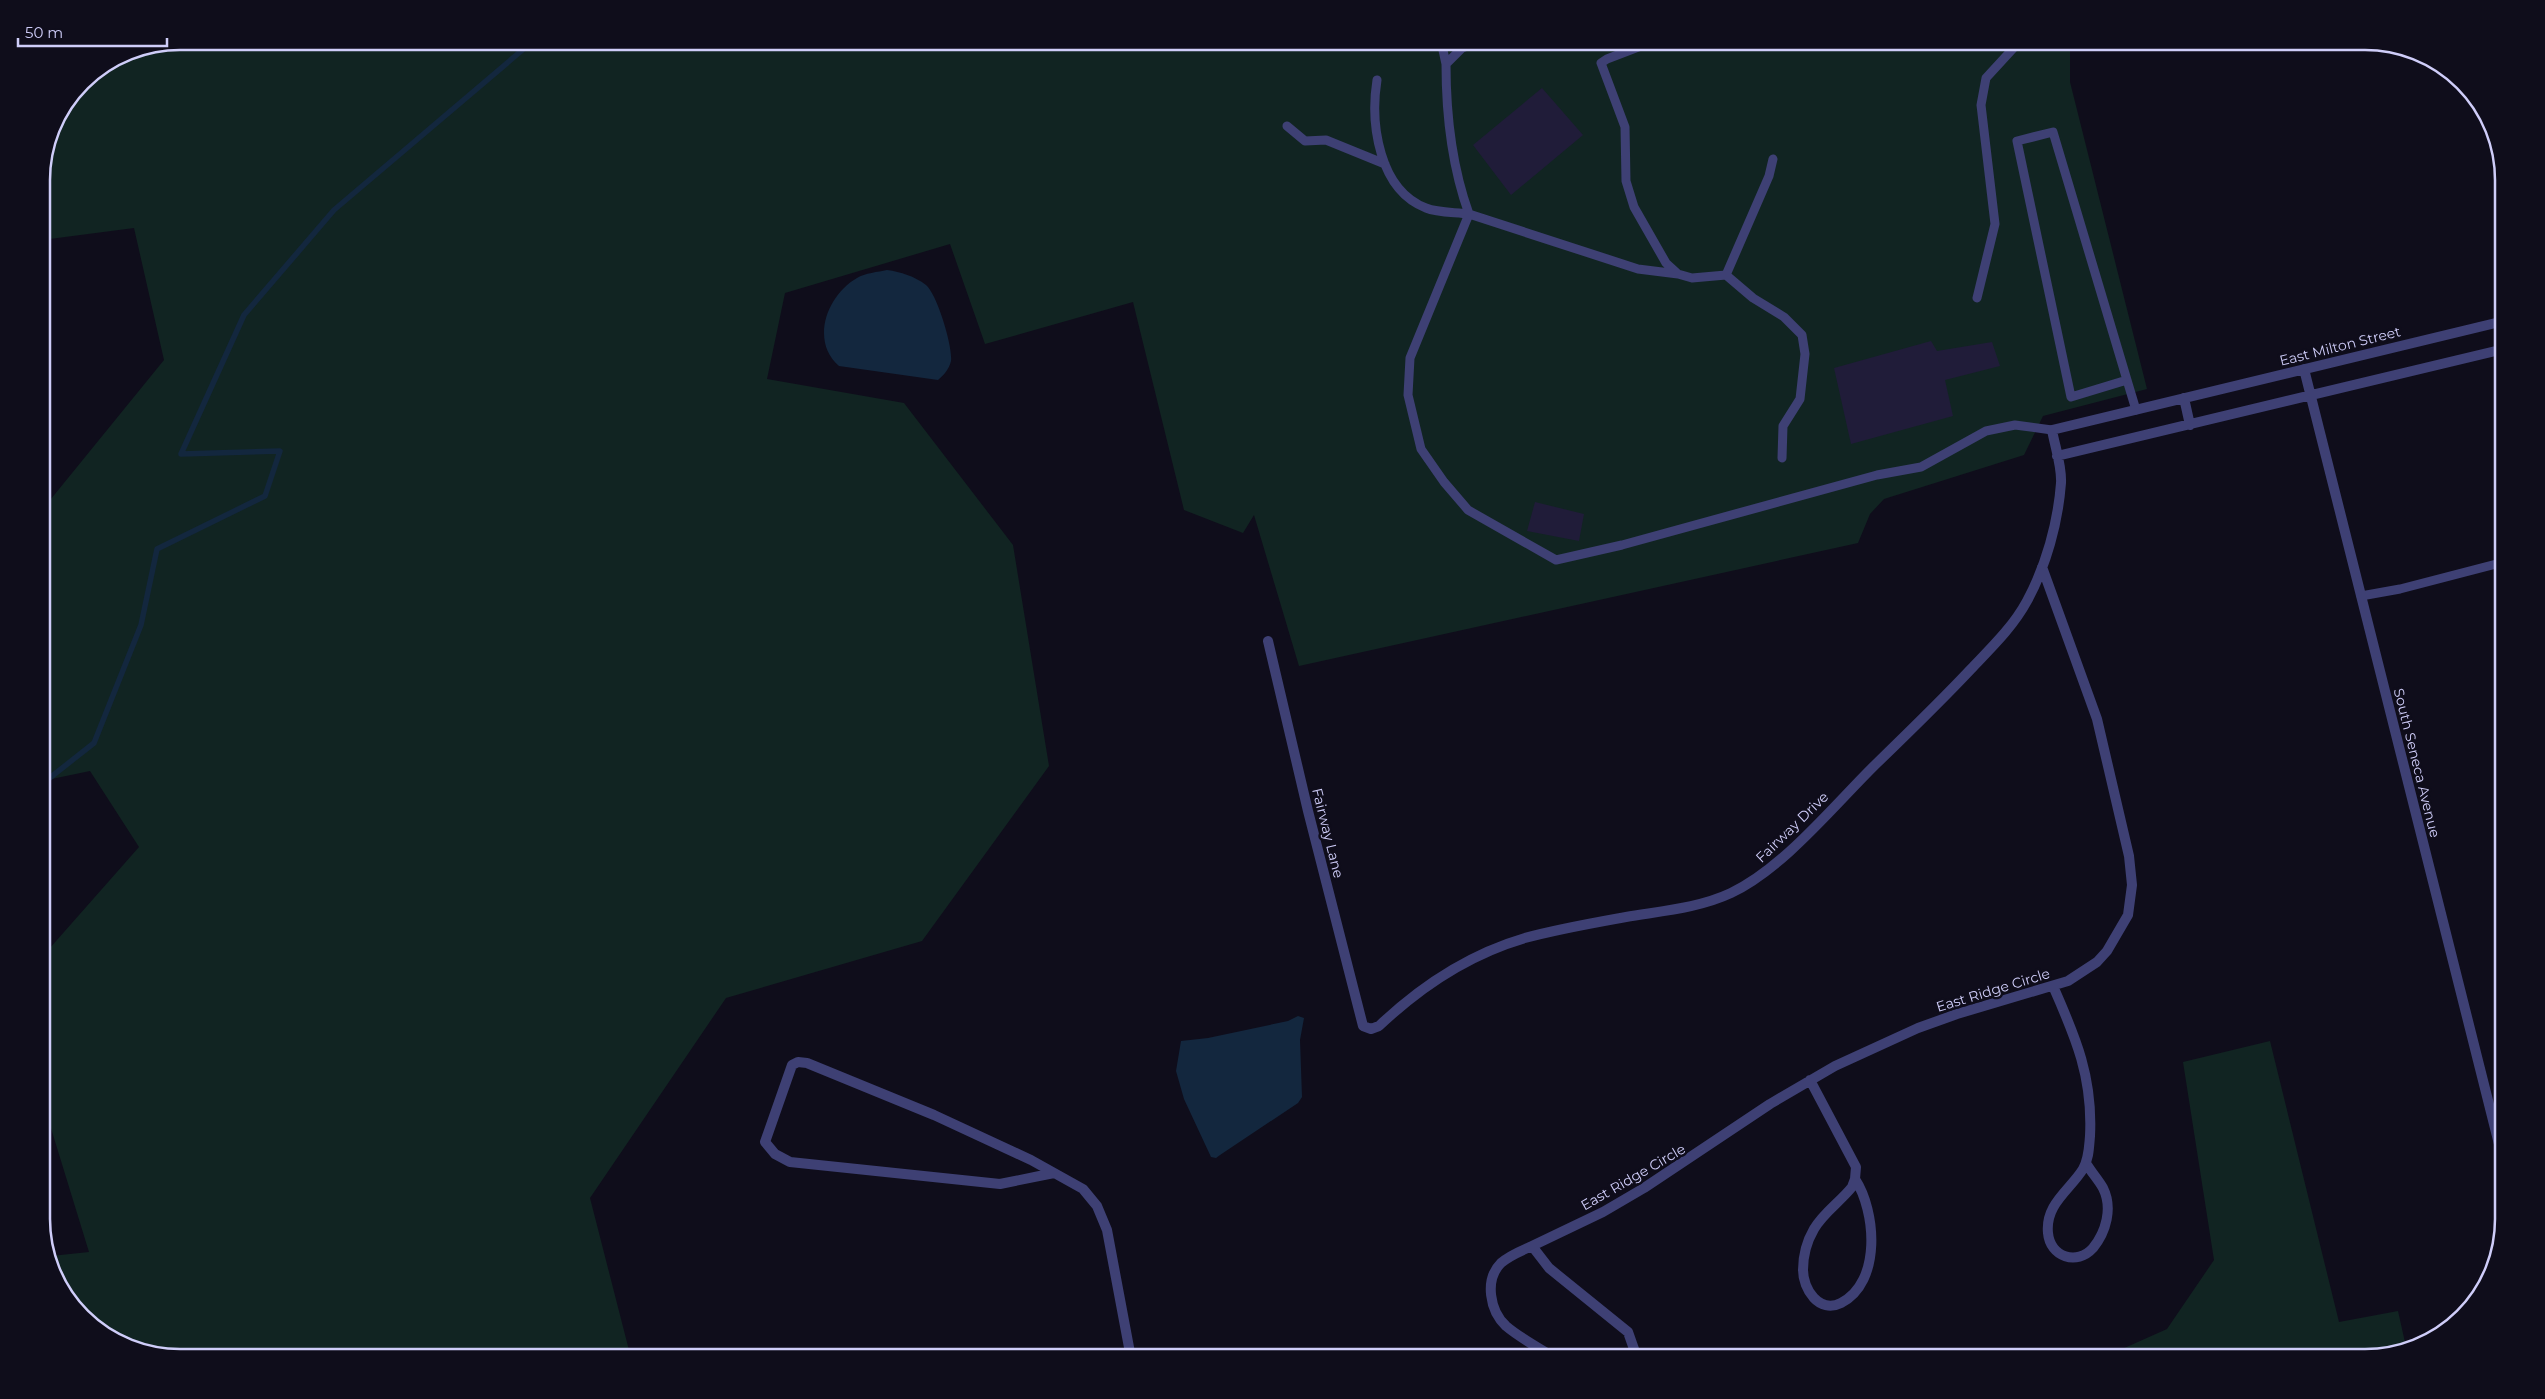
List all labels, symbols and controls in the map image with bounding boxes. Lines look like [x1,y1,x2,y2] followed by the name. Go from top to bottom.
[18,15,166,47] scale bar
[25,23,63,42] text: 50 m
[2278,322,2403,370] street label: East Milton Street
[2390,686,2444,840] street label: South Seneca Avenue
[1308,786,1348,880] street label: Fairway Lane
[1752,788,1832,866] street label: Fairway Drive
[1934,964,2052,1016] street label: East Ridge Circle
[1577,1140,1689,1214] street label: East Ridge Circle

